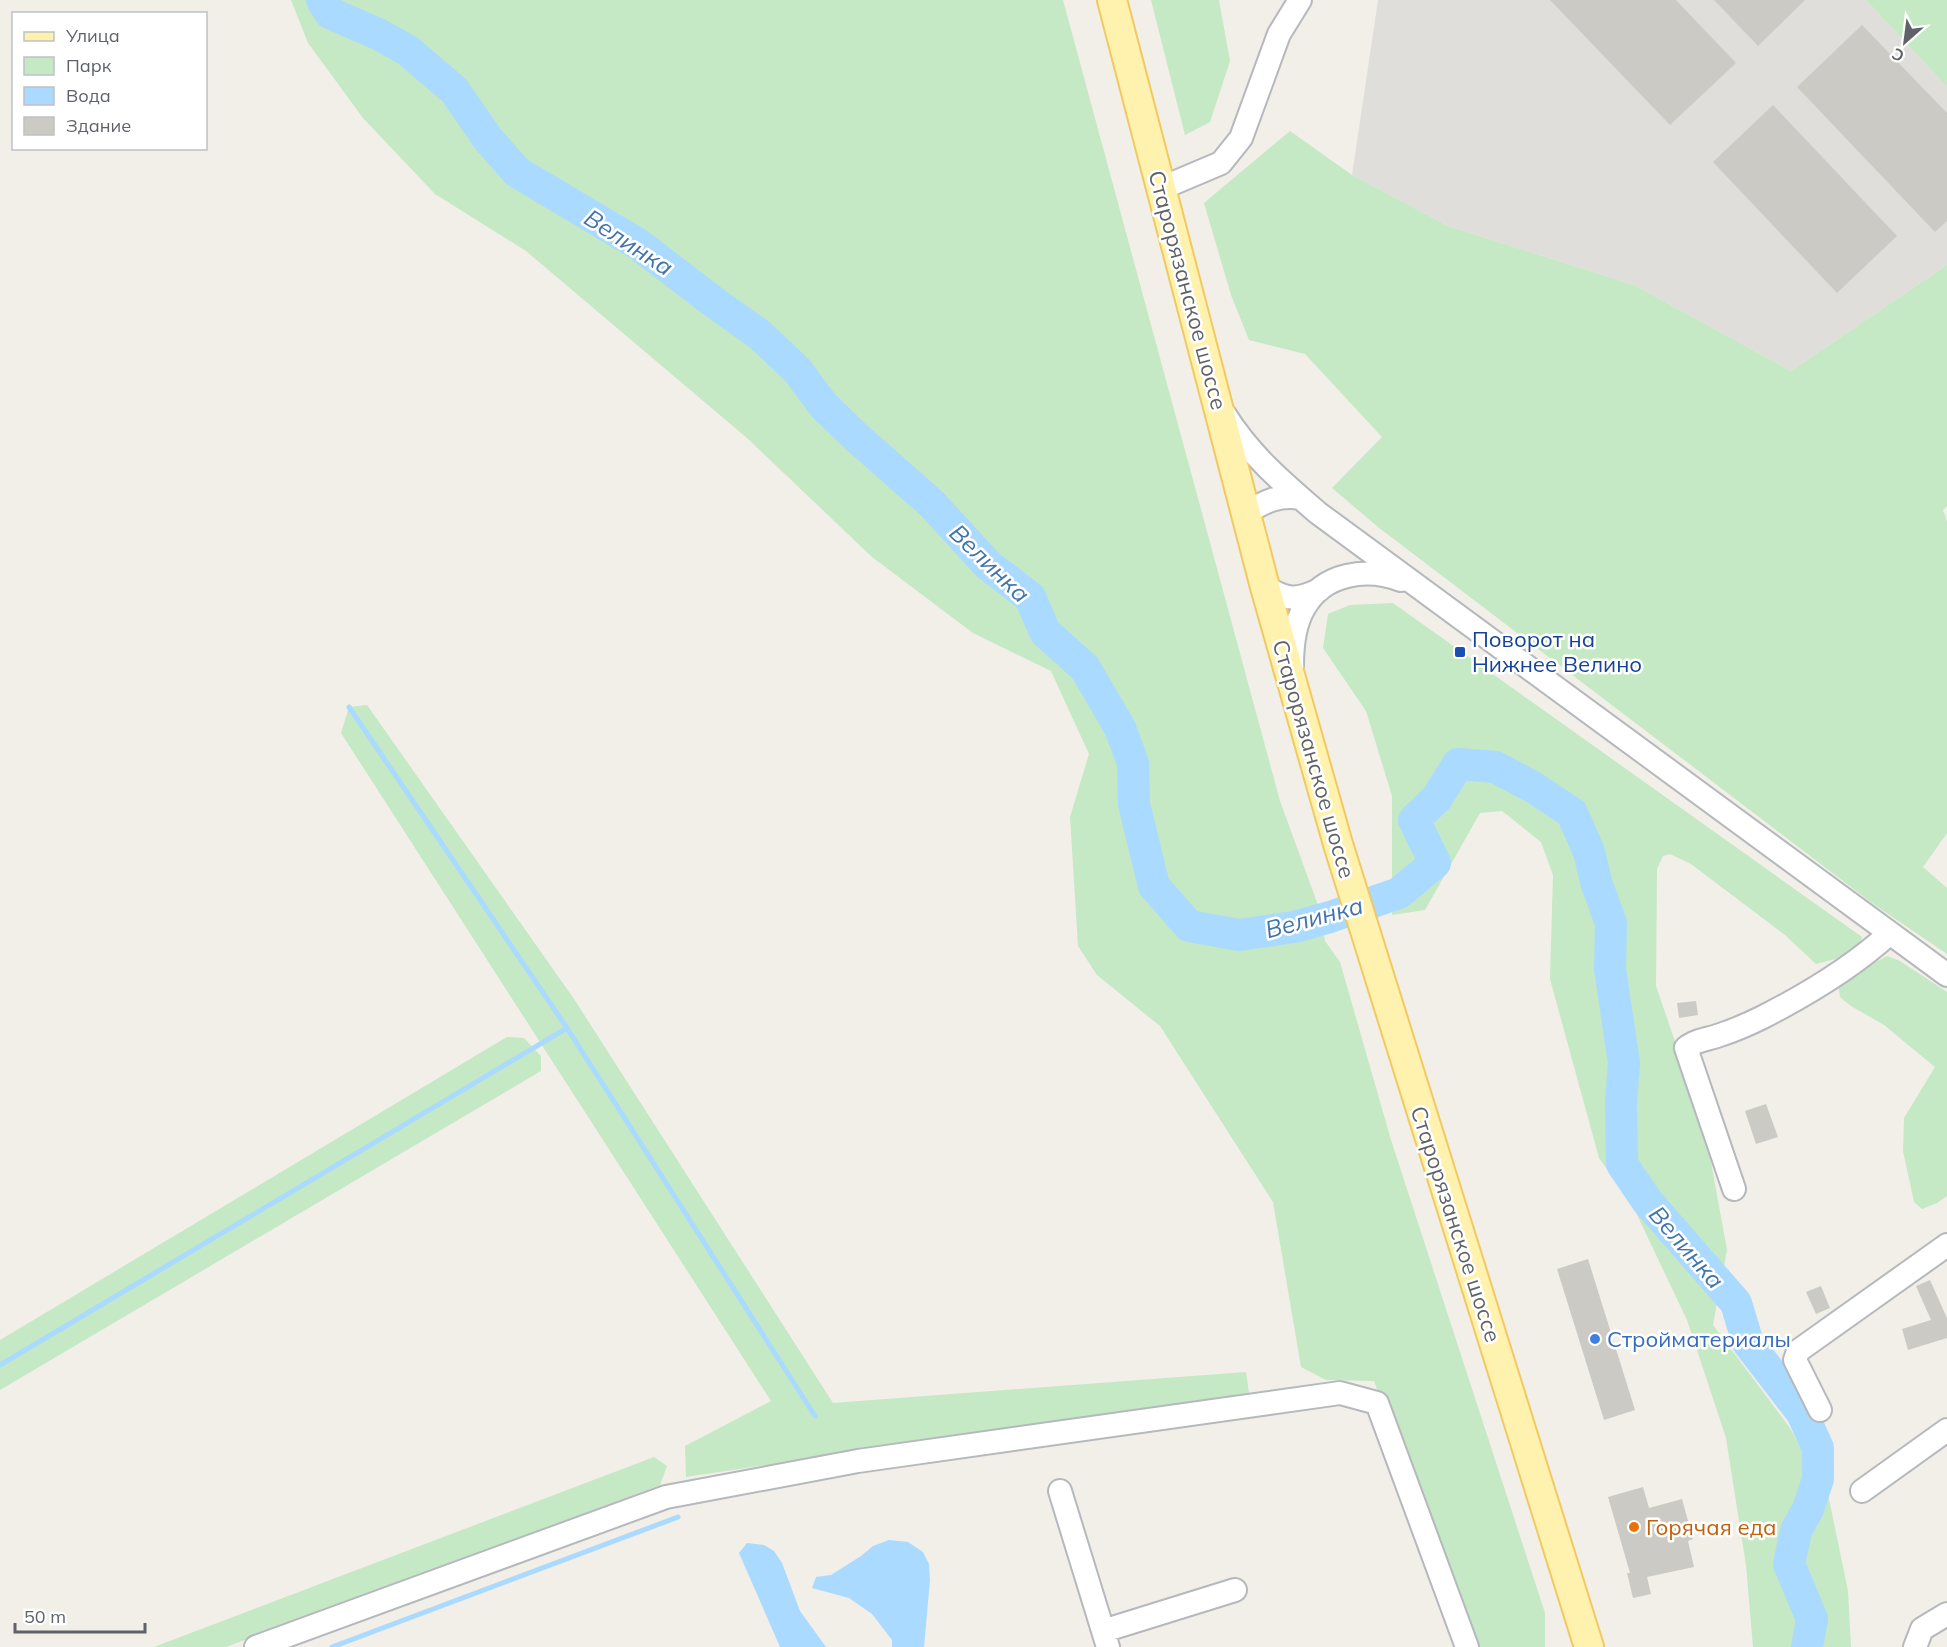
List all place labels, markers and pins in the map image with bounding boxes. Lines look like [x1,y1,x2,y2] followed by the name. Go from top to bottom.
[1472,625,1642,678] place label: Поворот на Нижнее Велино
[1453,645,1467,659] marker: Поворот на Нижнее Велино
[1607,1325,1791,1353] place label: Стройматериалы
[1588,1332,1602,1346] marker: Стройматериалы
[1646,1513,1776,1541] place label: Горячая еда
[1627,1520,1641,1534] marker: Горячая еда

